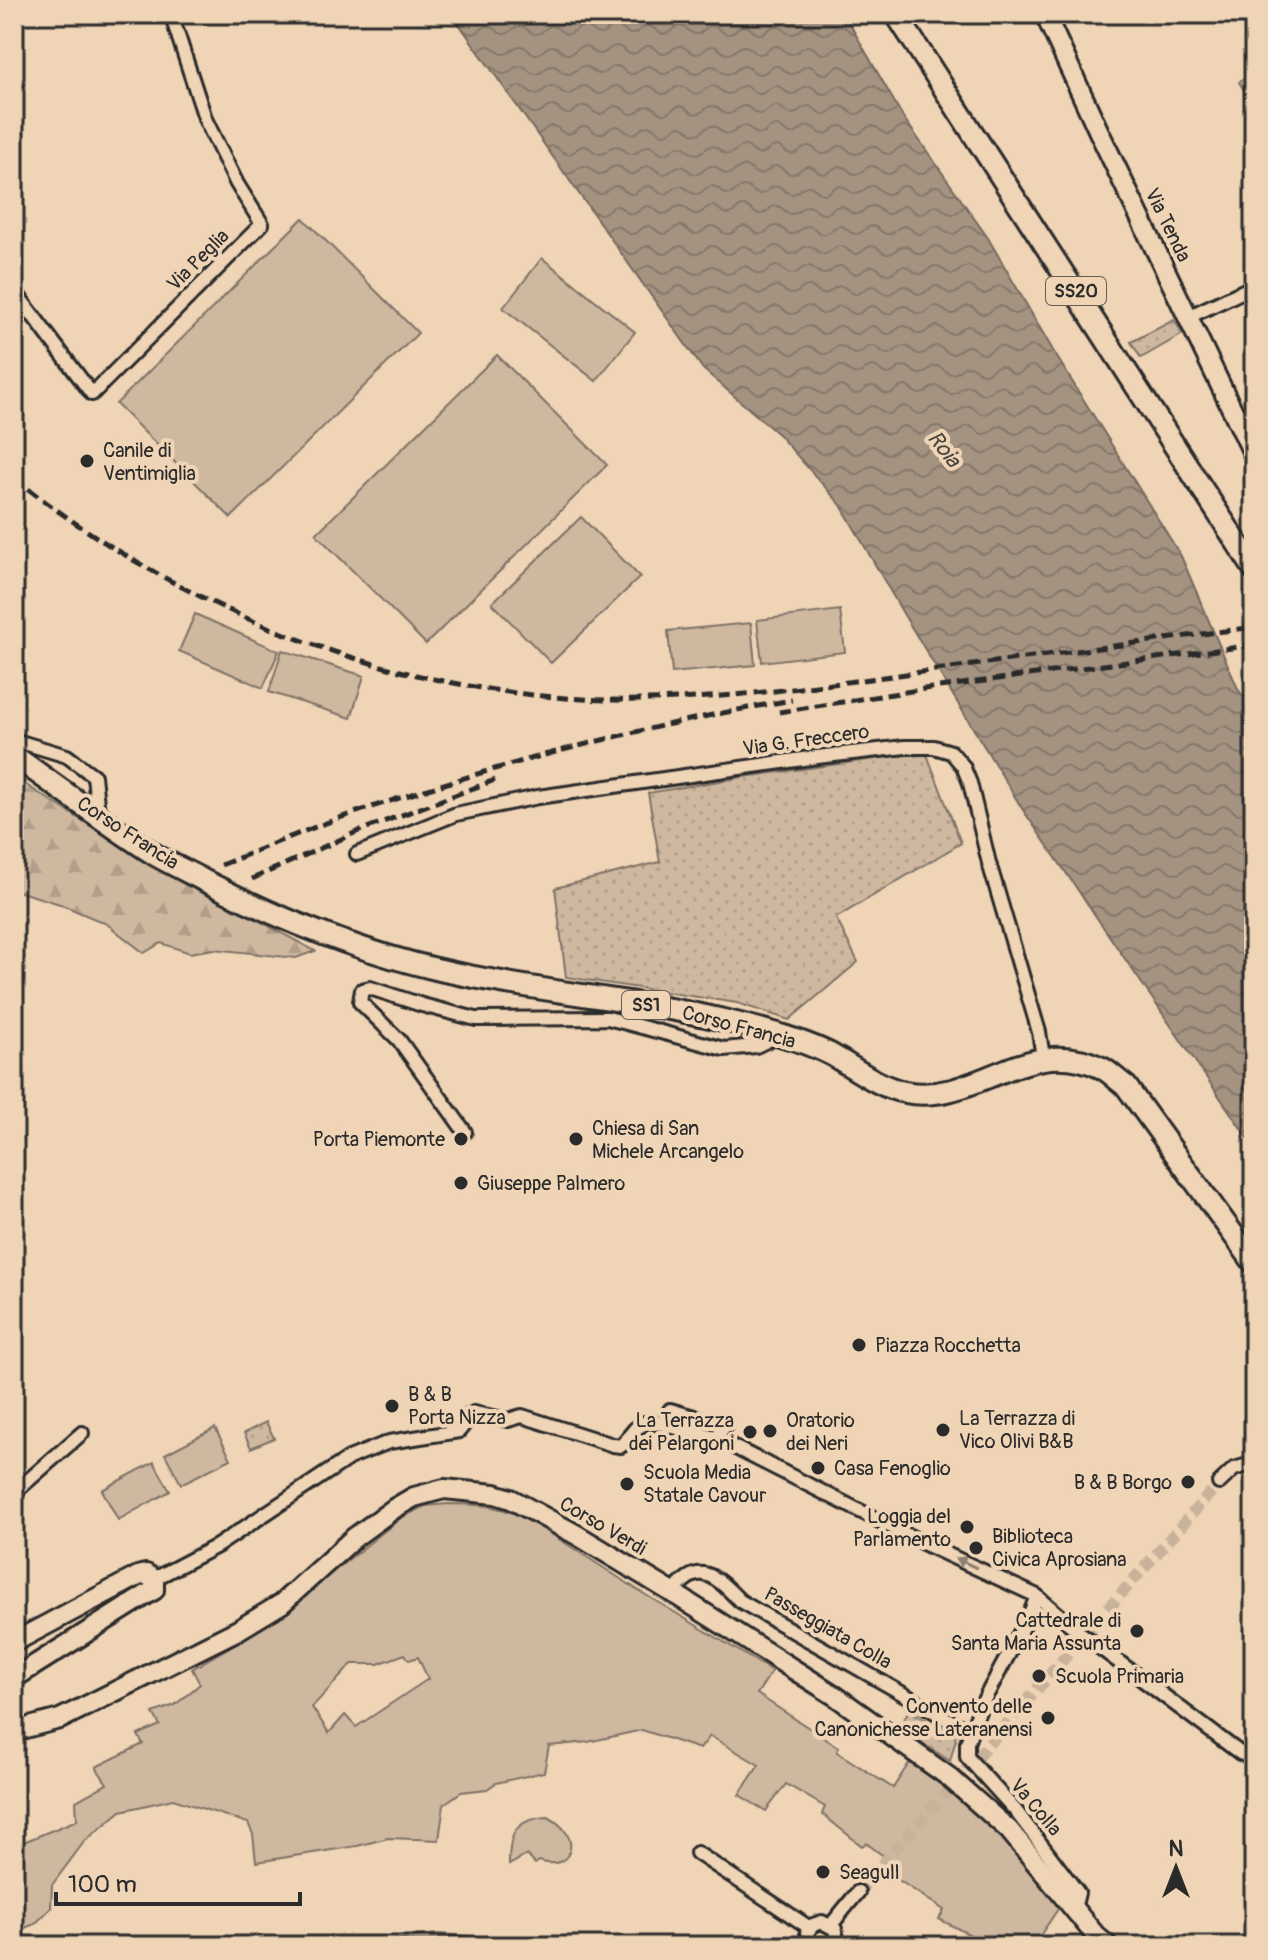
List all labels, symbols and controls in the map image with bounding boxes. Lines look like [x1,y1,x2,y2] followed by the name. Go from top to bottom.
[1139,184,1197,266] street label: Via Tenda
[162,224,234,296] street label: Via Peglia
[1046,277,1106,305] road number: SS20
[921,425,968,474] water label: Roia
[103,438,196,486] place label: Canile di Ventimiglia
[78,452,96,470] marker: Canile di Ventimiglia
[741,719,871,761] street label: Via G. Freccero
[72,791,184,875] street label: Corso Francia
[622,991,670,1019] road number: SS1
[680,1000,798,1054] street label: Corso Francia
[592,1116,744,1164] place label: Chiesa di San Michele Arcangelo
[313,1127,445,1152] place label: Porta Piemonte
[452,1130,470,1148] marker: Porta Piemonte
[567,1130,585,1148] marker: Chiesa di San Michele Arcangelo
[477,1171,625,1196] place label: Giuseppe Palmero
[452,1174,470,1192] marker: Giuseppe Palmero
[875,1333,1021,1358] place label: Piazza Rocchetta
[850,1336,868,1354] marker: Piazza Rocchetta
[408,1382,506,1430] place label: B & B Porta Nizza
[383,1397,401,1415] marker: B & B Porta Nizza
[959,1406,1075,1454] place label: La Terrazza di Vico Olivi B&B
[629,1408,734,1456] place label: La Terrazza dei Pelargoni
[786,1408,855,1456] place label: Oratorio dei Neri
[934,1421,952,1439] marker: La Terrazza di Vico Olivi B&B
[761,1422,779,1440] marker: Oratorio dei Neri
[741,1423,759,1441] marker: La Terrazza dei Pelargoni
[834,1456,951,1481] place label: Casa Fenoglio
[809,1459,827,1477] marker: Casa Fenoglio
[643,1460,766,1508] place label: Scuola Media Statale Cavour
[1074,1470,1172,1495] place label: B & B Borgo
[1179,1473,1197,1491] marker: B & B Borgo
[618,1475,636,1493] marker: Scuola Media Statale Cavour
[555,1491,651,1561] street label: Corso Verdi
[853,1504,951,1552] place label: Loggia del Parlamento
[958,1518,976,1536] marker: Loggia del Parlamento
[992,1524,1127,1572] place label: Biblioteca Civica Aprosiana
[967,1539,985,1557] marker: Biblioteca Civica Aprosiana
[954,1556,978,1570] one-way arrow
[760,1581,896,1675] street label: Passeggiata Colla
[951,1608,1121,1656] place label: Cattedrale di Santa Maria Assunta
[1128,1622,1146,1640] marker: Cattedrale di Santa Maria Assunta
[1055,1664,1184,1689] place label: Scuola Primaria
[1030,1667,1048,1685] marker: Scuola Primaria
[814,1694,1032,1742] place label: Convento delle Canonichesse Lateranensi
[1039,1709,1057,1727] marker: Convento delle Canonichesse Lateranensi
[1005,1773,1067,1841] street label: Va Colla
[1136,1828,1216,1908] north arrow
[1169,1835,1184,1863] text: N
[56,1856,300,1906] scale bar
[839,1860,899,1885] place label: Seagull
[814,1863,832,1881] marker: Seagull
[68,1870,137,1899] text: 100 m

